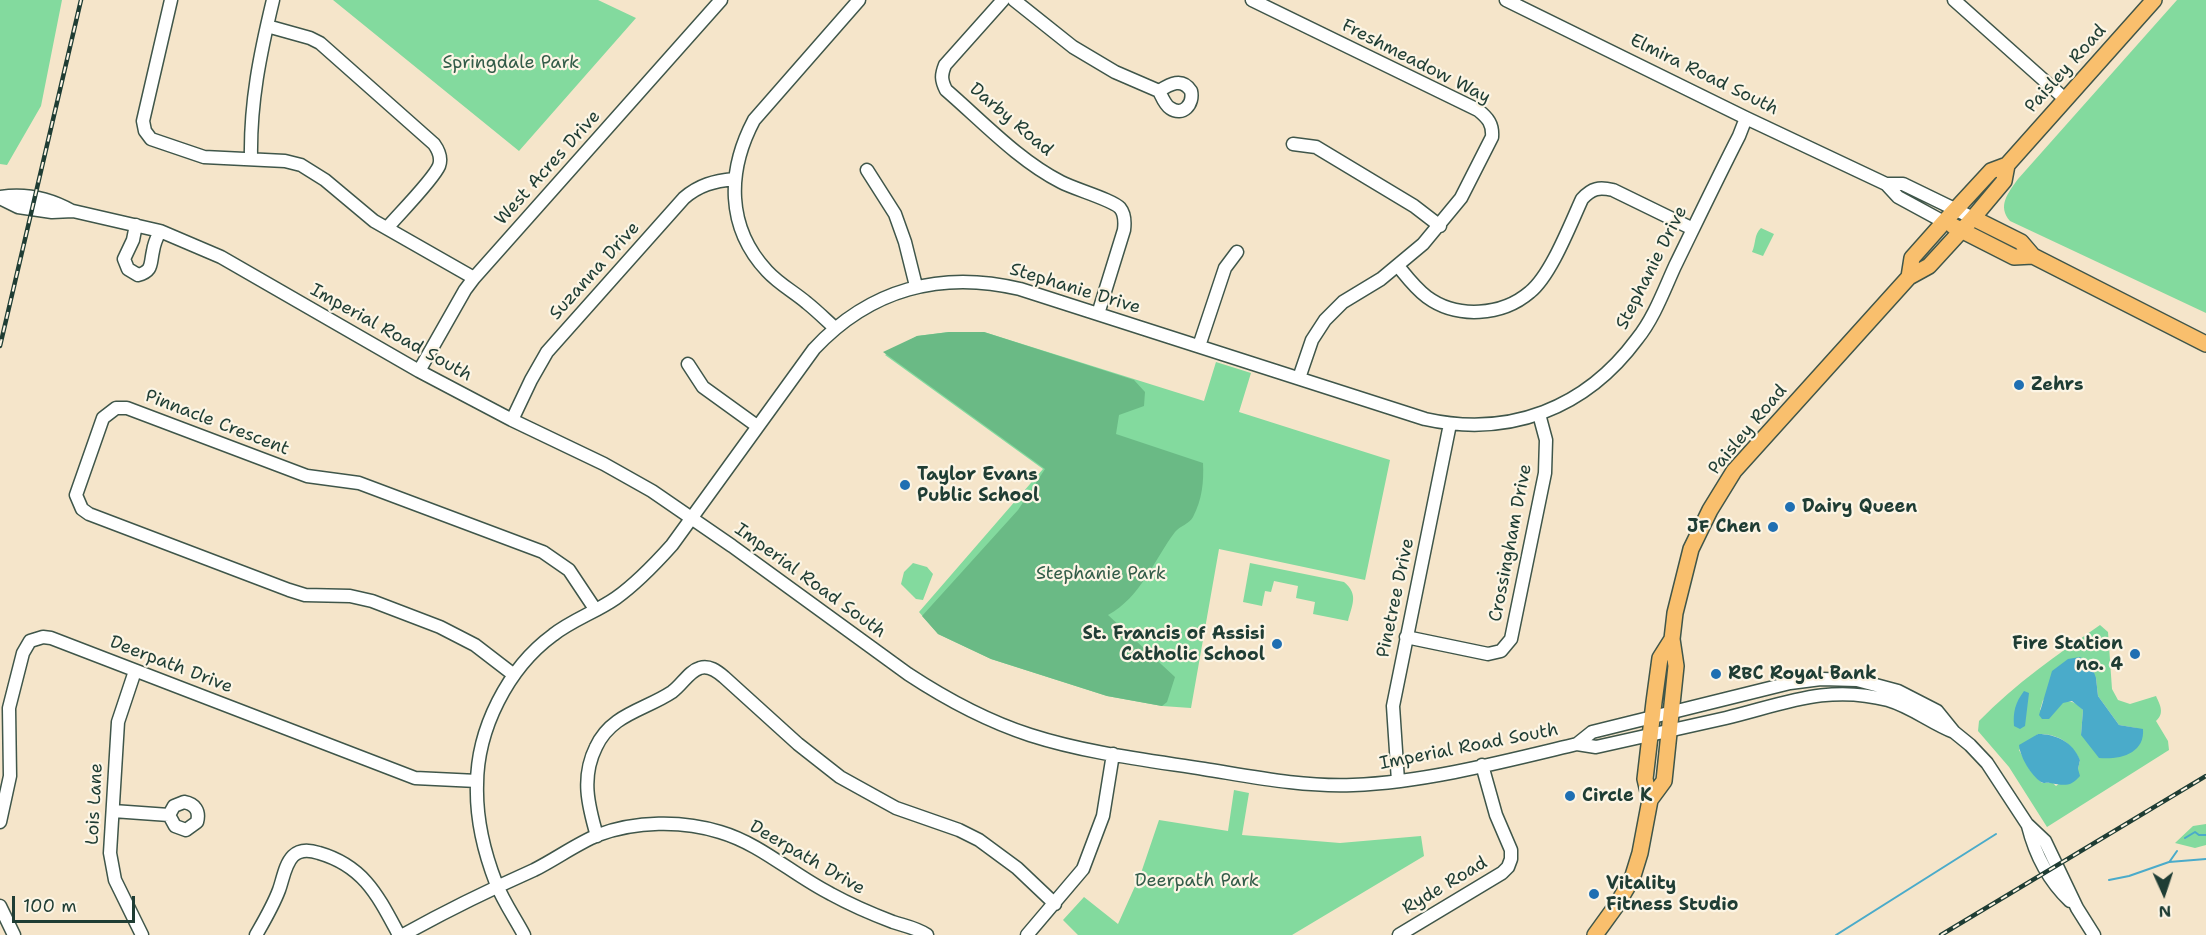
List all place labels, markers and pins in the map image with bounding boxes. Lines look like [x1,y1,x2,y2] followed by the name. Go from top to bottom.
[2031,374,2083,396] place label: Zehrs
[2012,378,2026,392] marker: Zehrs
[917,464,1039,506] place label: Taylor Evans Public School
[898,478,912,492] marker: Taylor Evans Public School
[1802,496,1917,518] place label: Dairy Queen
[1783,500,1797,514] marker: Dairy Queen
[1687,516,1761,538] place label: JF Chen
[1766,520,1780,534] marker: JF Chen
[1082,623,1265,666] place label: St. Francis of Assisi Catholic School
[2012,633,2123,676] place label: Fire Station no. 4
[1270,637,1284,651] marker: St. Francis of Assisi Catholic School
[2128,647,2142,661] marker: Fire Station no. 4
[1728,663,1877,685] place label: RBC Royal Bank
[1709,667,1723,681] marker: RBC Royal Bank
[1582,785,1652,807] place label: Circle K
[1563,789,1577,803] marker: Circle K
[1606,873,1738,916] place label: Vitality Fitness Studio
[1587,887,1601,901] marker: Vitality Fitness Studio

